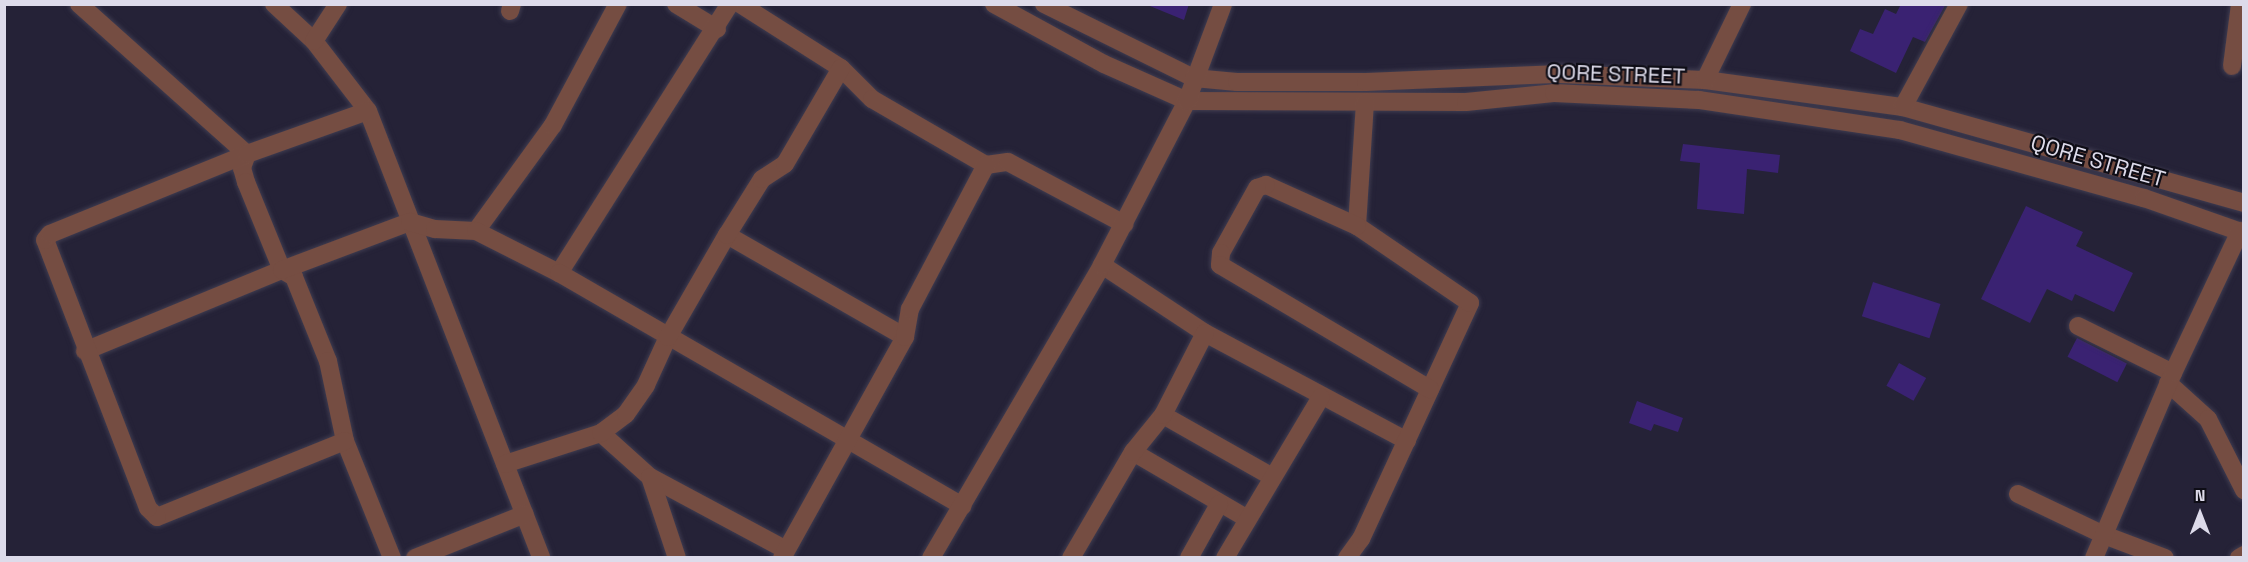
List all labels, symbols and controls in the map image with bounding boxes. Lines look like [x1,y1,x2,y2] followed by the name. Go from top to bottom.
[1546,58,1686,90] street label: QORE STREET
[2028,129,2168,193] street label: QORE STREET
[2170,484,2230,544] north arrow
[2195,485,2205,506] text: N

